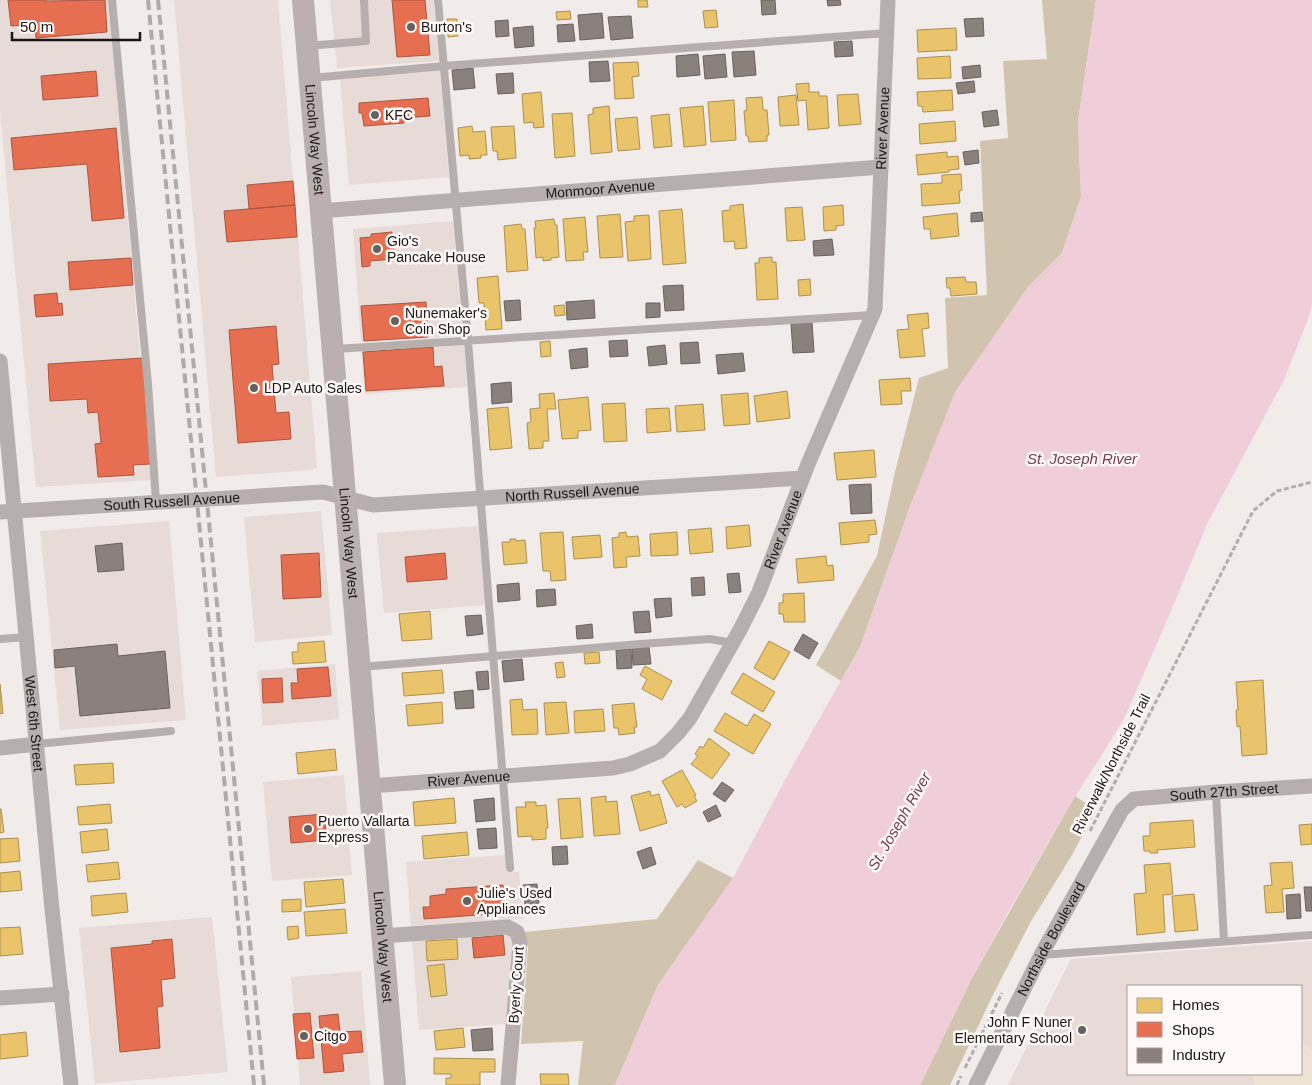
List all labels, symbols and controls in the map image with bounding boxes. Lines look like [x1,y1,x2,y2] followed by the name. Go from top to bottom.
[12,10,140,42] scale bar
[20,18,53,35] text: 50 m
[421,19,472,35] place label: Burton's
[405,21,417,33] marker: Burton's
[302,83,328,196] street label: Lincoln Way West
[873,86,892,170] street label: River Avenue
[385,107,413,123] place label: KFC
[369,109,381,121] marker: KFC
[545,177,656,201] street label: Monmoor Avenue
[387,233,486,265] place label: Gio's Pancake House
[371,243,383,255] marker: Gio's Pancake House
[405,305,487,337] place label: Nunemaker's Coin Shop
[389,315,401,327] marker: Nunemaker's Coin Shop
[264,380,362,396] place label: LDP Auto Sales
[248,382,260,394] marker: LDP Auto Sales
[1027,450,1138,467] water label: St. Joseph River
[505,480,640,505] street label: North Russell Avenue
[336,487,362,599] street label: Lincoln Way West
[761,488,805,571] street label: River Avenue
[103,489,241,514] street label: South Russell Avenue
[22,675,47,772] street label: West 6th Street
[1069,691,1153,837] street label: Riverwalk/Northside Trail
[427,768,511,790] street label: River Avenue
[864,768,934,873] water label: St. Joseph River
[1169,780,1279,804] street label: South 27th Street
[318,813,410,845] place label: Puerto Vallarta Express
[302,823,314,835] marker: Puerto Vallarta Express
[1014,879,1088,999] street label: Northside Boulevard
[477,885,552,917] place label: Julie's Used Appliances
[371,890,396,1003] street label: Lincoln Way West
[461,895,473,907] marker: Julie's Used Appliances
[505,946,527,1024] street label: Byerly Court
[1127,985,1302,1075] legend
[1172,996,1220,1013] text: Homes
[954,1014,1072,1046] place label: John F Nuner Elementary School
[1172,1021,1215,1038] text: Shops
[1076,1024,1088,1036] marker: John F Nuner Elementary School
[314,1028,347,1044] place label: Citgo
[298,1030,310,1042] marker: Citgo
[1172,1046,1226,1063] text: Industry

